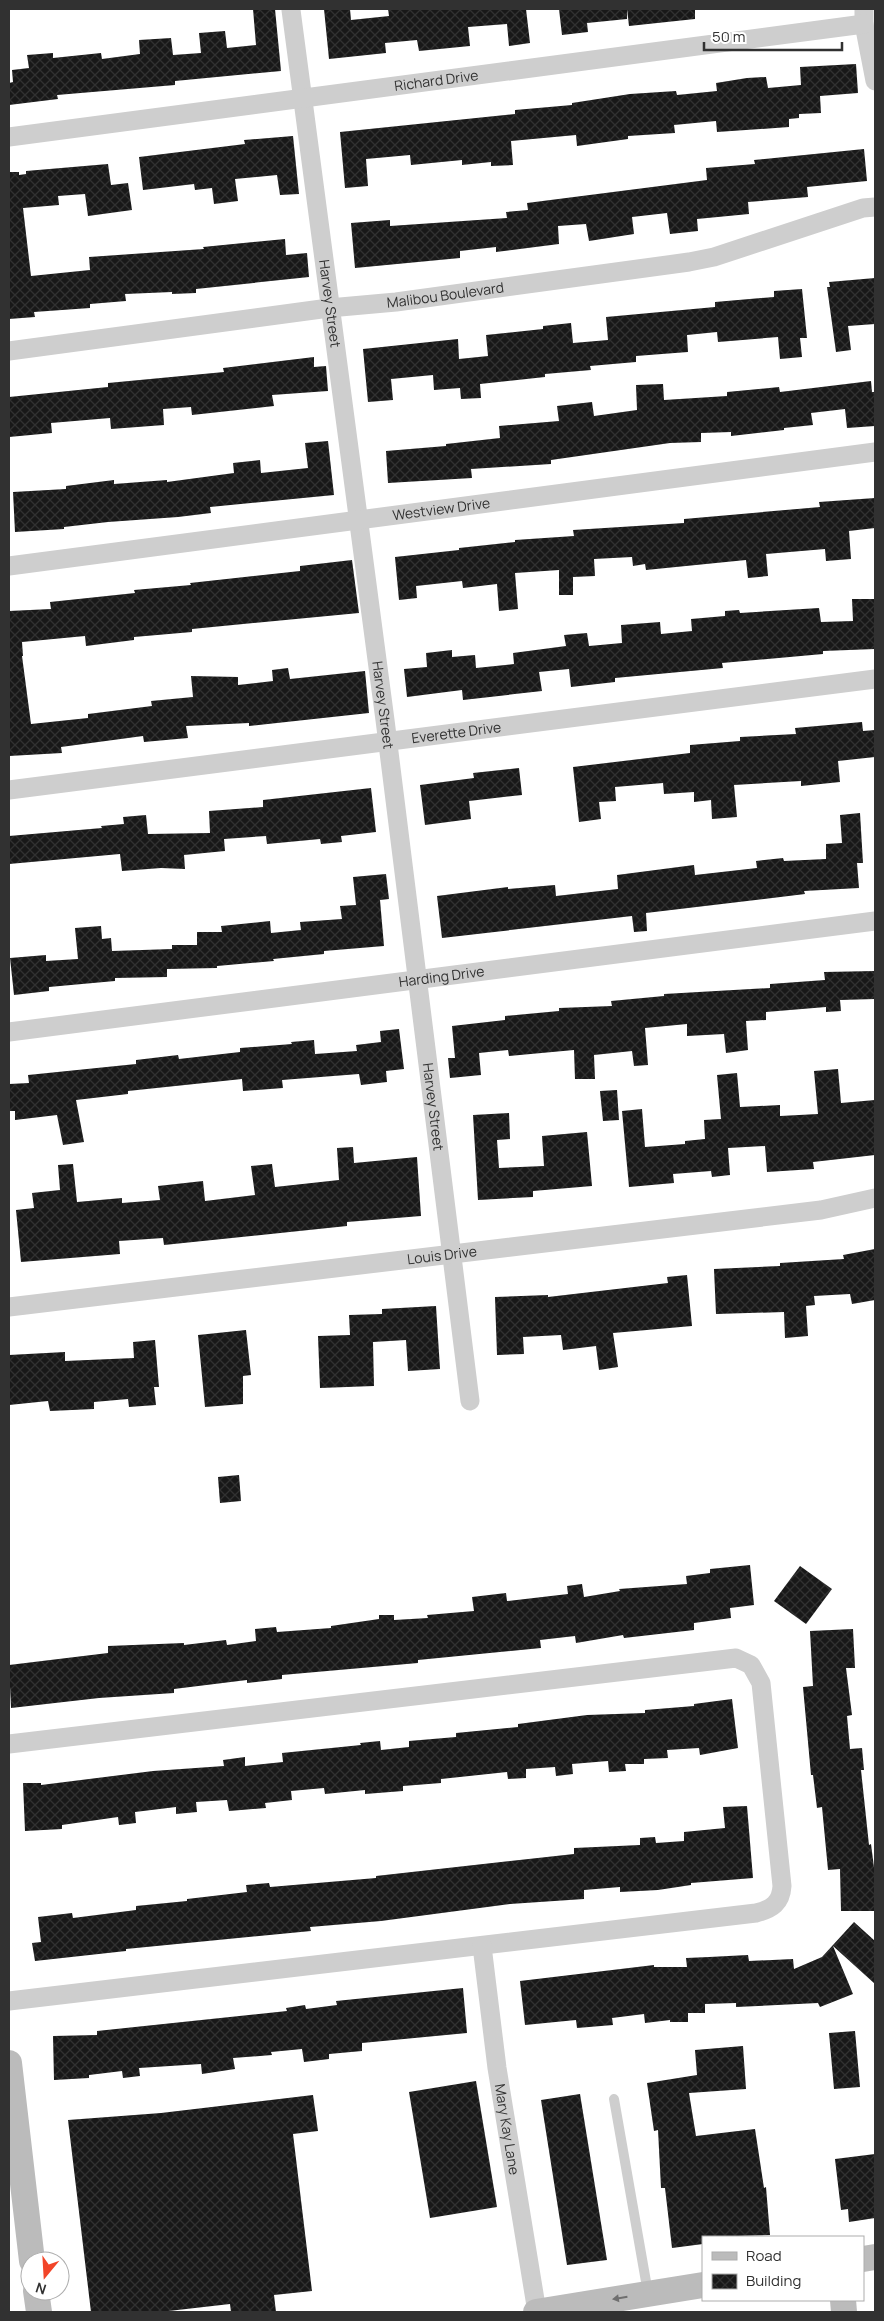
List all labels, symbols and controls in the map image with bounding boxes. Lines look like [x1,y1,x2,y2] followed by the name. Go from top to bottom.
[704,20,842,52] scale bar
[712,26,746,47] text: 50 m
[393,65,479,95] street label: Richard Drive
[315,258,346,349] street label: Harvey Street
[386,277,505,312] street label: Malibou Boulevard
[391,493,491,524] street label: Westview Drive
[368,660,399,750] street label: Harvey Street
[410,717,502,747] street label: Everette Drive
[397,961,485,991] street label: Harding Drive
[419,1062,449,1152] street label: Harvey Street
[406,1241,478,1268] street label: Louis Drive
[491,2082,524,2176] street label: Mary Kay Lane
[702,2236,864,2301] legend
[746,2245,782,2266] text: Road
[20,2251,70,2301] north arrow
[746,2270,801,2291] text: Building
[33,2278,49,2299] text: N
[612,2295,628,2303] one-way arrow

